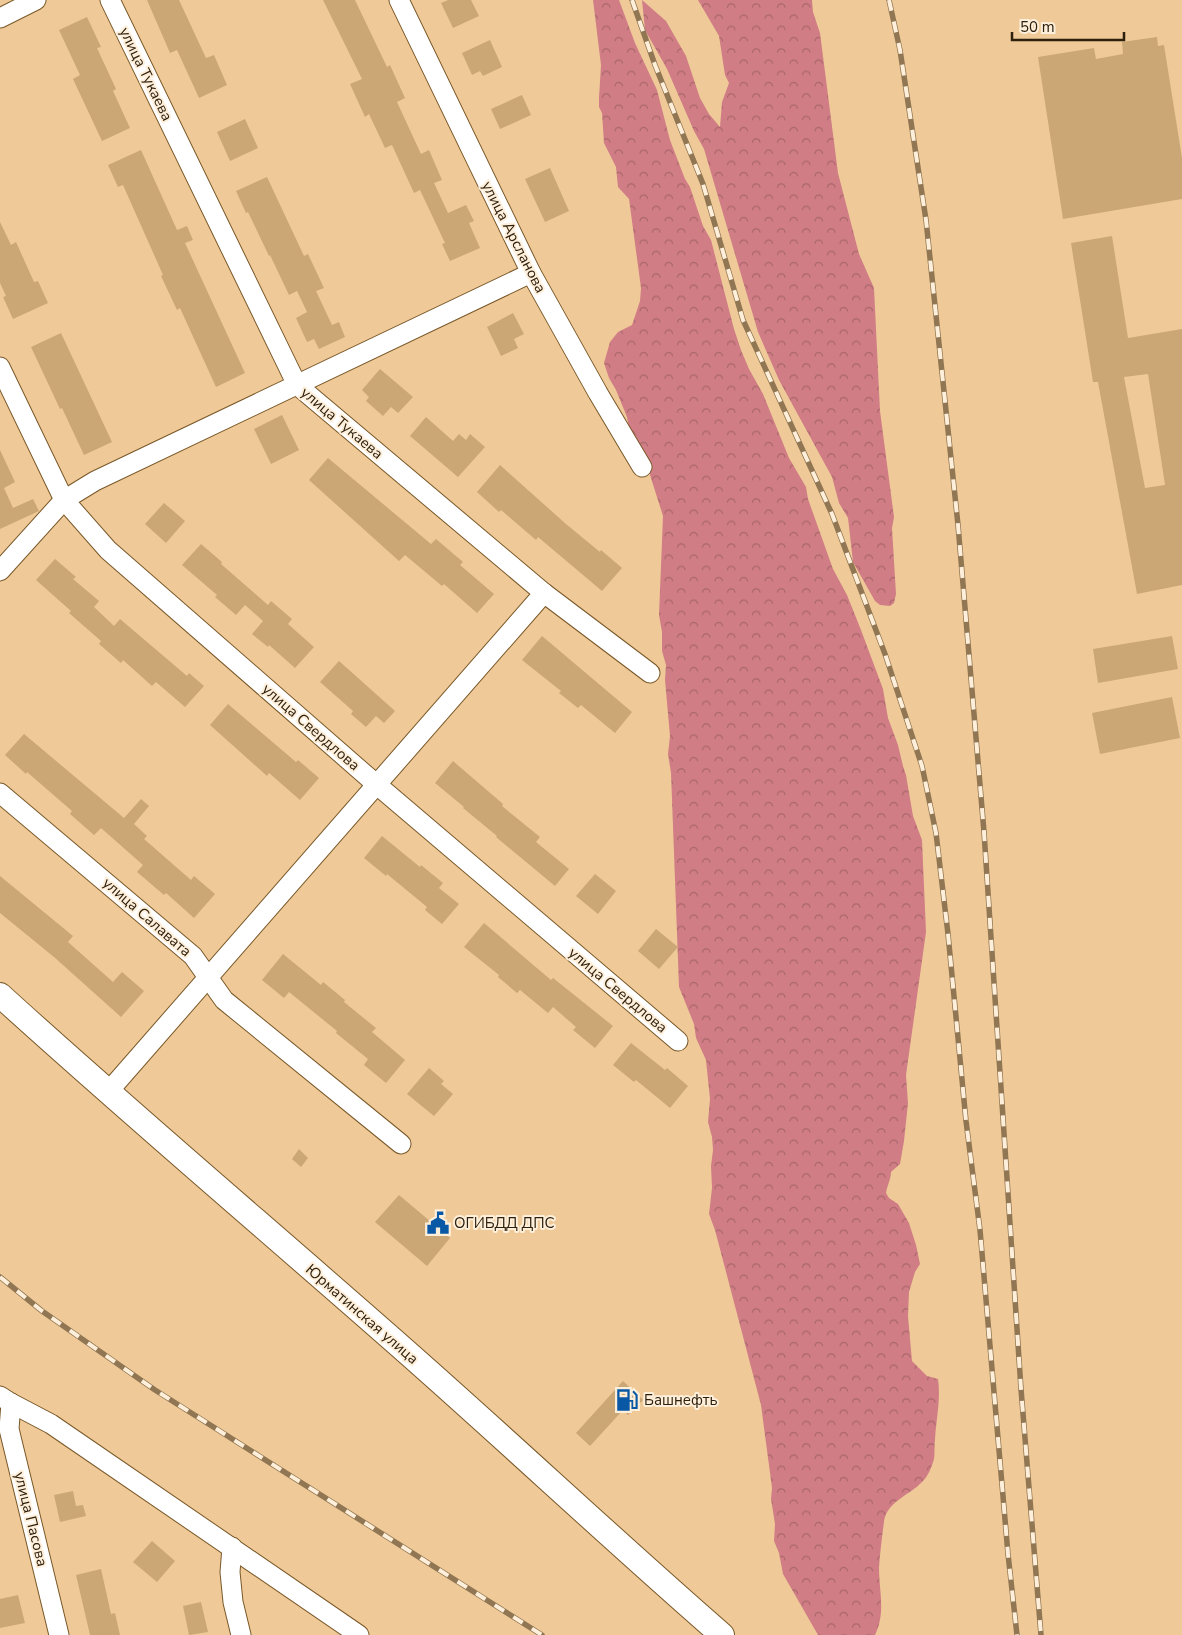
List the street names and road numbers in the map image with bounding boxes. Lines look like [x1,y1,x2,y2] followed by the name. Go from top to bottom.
[115,24,177,124] street label: улица Тукаева
[477,178,551,296] street label: улица Арсланова
[297,383,387,463] street label: улица Тукаева
[258,679,364,775] street label: улица Свердлова
[98,873,196,961] street label: улица Салавата
[564,943,672,1037] street label: улица Свердлова
[301,1259,423,1369] street label: Юрматинская улица
[10,1470,52,1568] street label: улица Пасова

